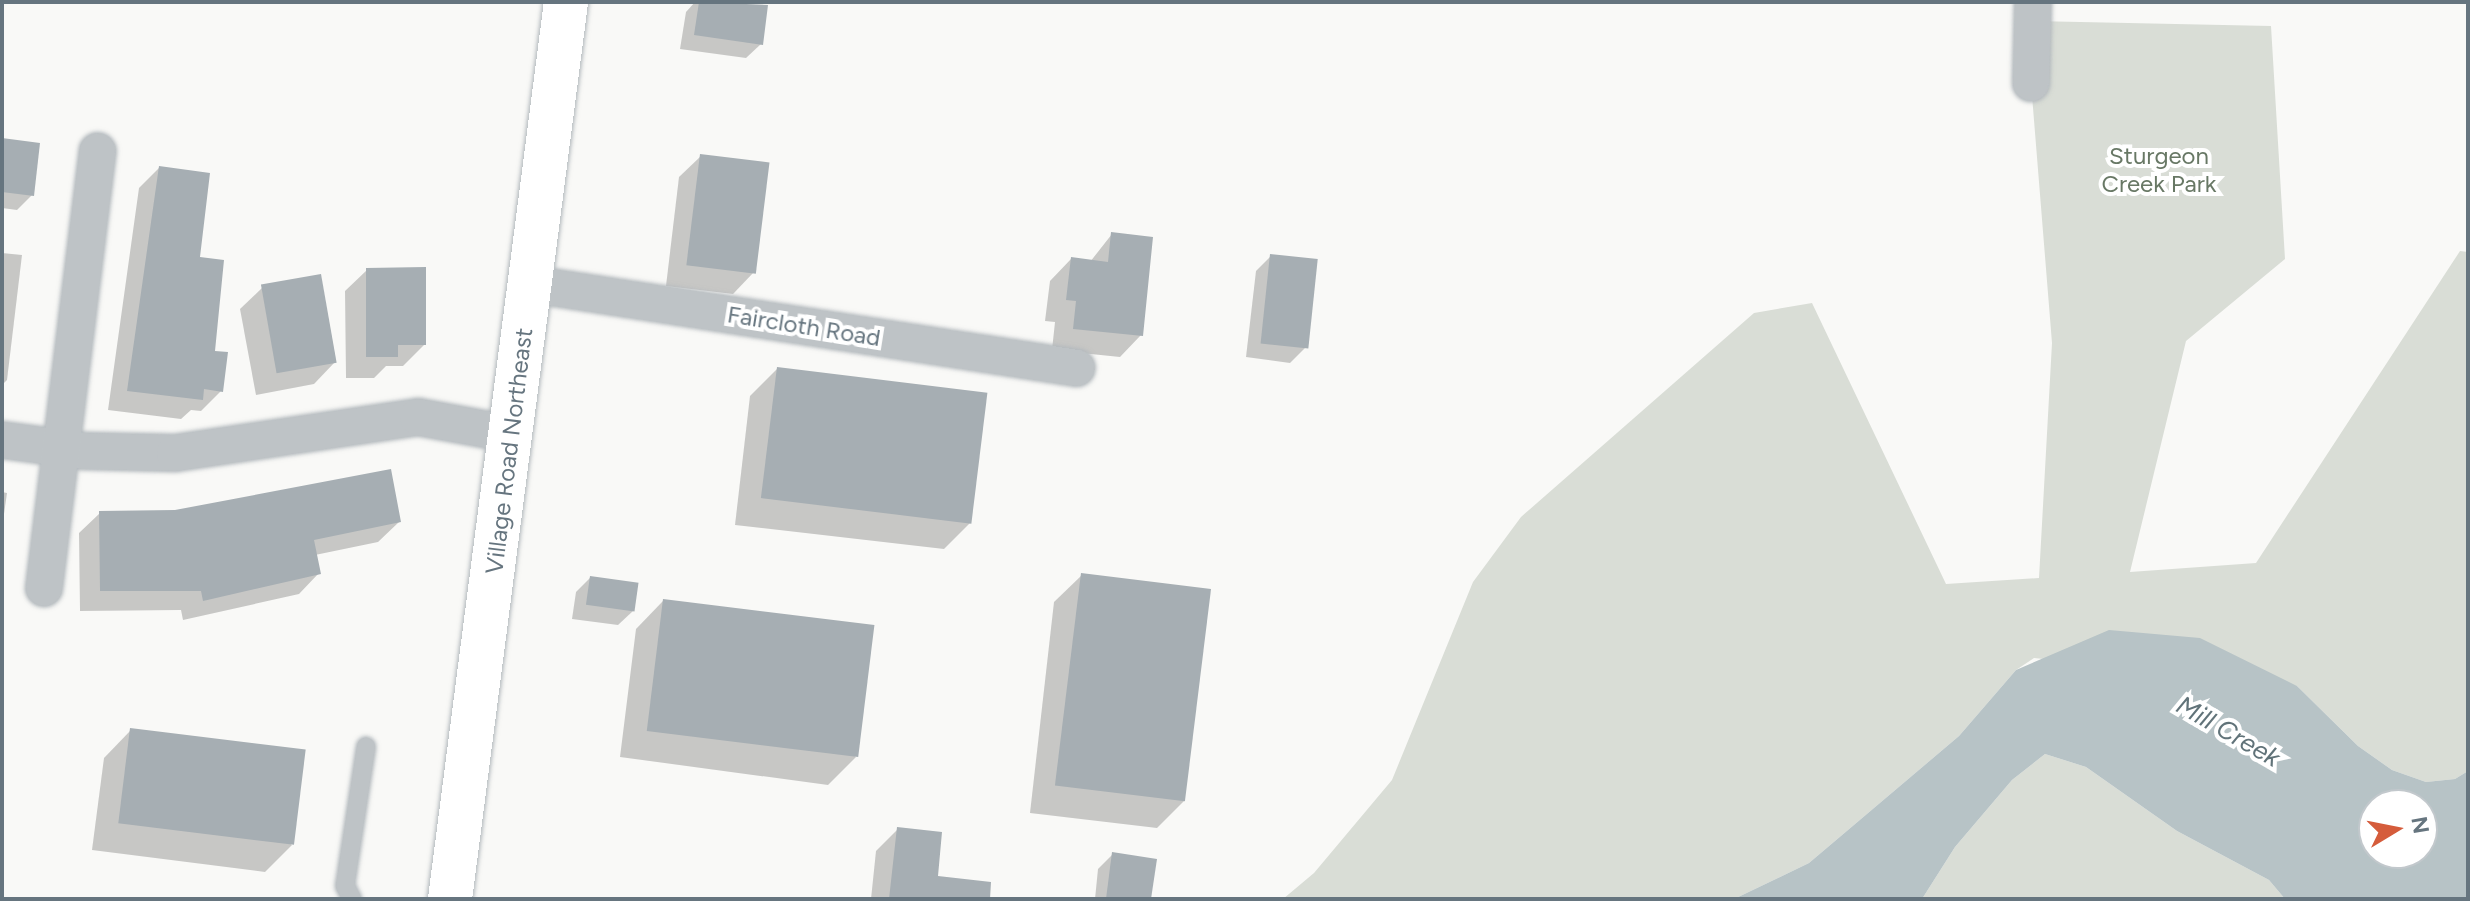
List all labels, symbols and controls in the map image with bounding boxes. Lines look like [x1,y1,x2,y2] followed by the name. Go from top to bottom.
[2102,142,2216,198] park label: Sturgeon Creek Park
[725,300,883,352] street label: Faircloth Road
[480,326,538,576] street label: Village Road Northeast
[2171,690,2285,774] water label: Mill Creek
[2358,789,2438,869] north arrow
[2405,814,2435,836] text: N

